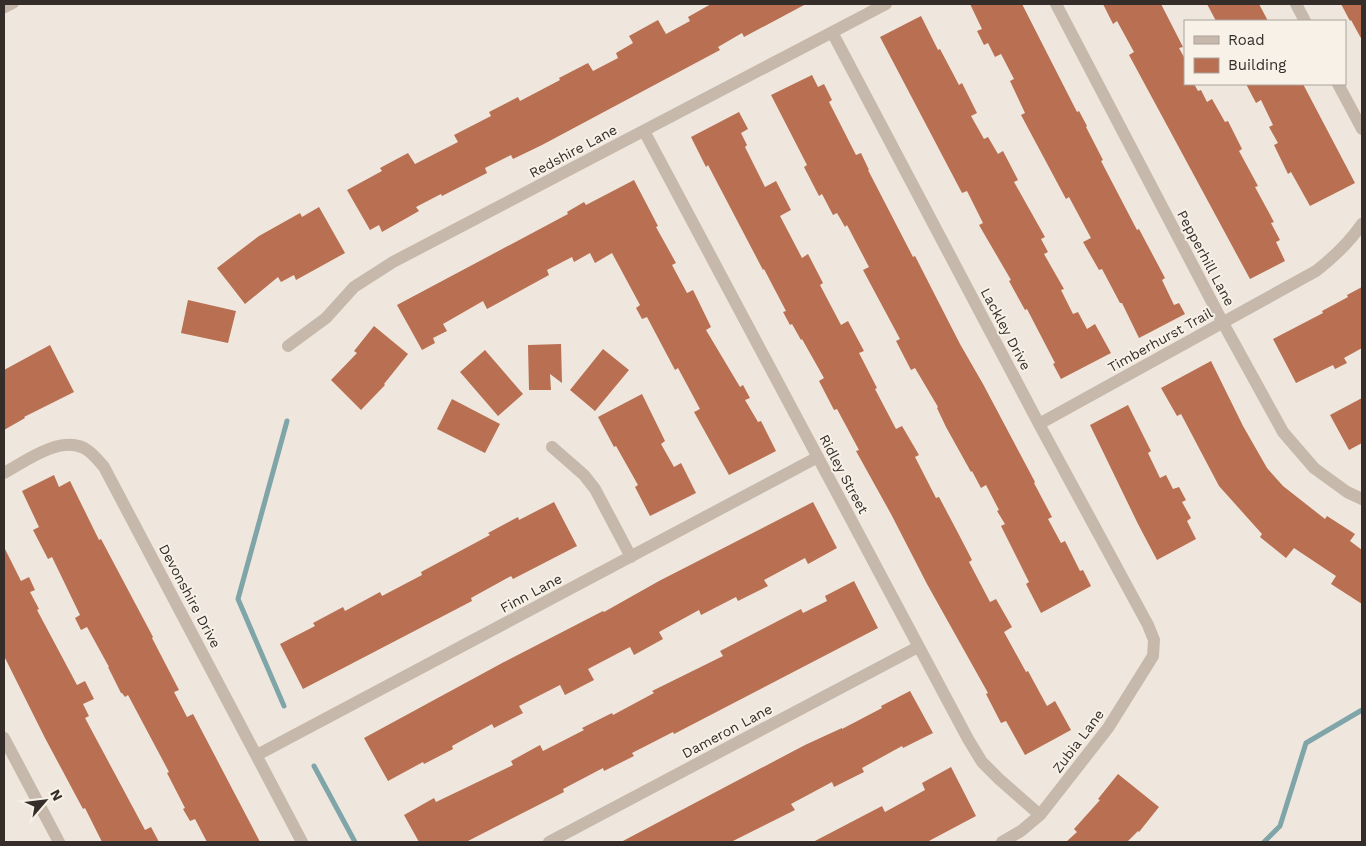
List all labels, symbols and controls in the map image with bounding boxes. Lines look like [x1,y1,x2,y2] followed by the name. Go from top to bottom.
[1184,20,1346,85] legend
[1228,31,1265,49] text: Road
[1228,56,1286,74] text: Building
[526,121,620,181] street label: Redshire Lane
[1174,207,1238,309] street label: Pepperhill Lane
[978,285,1034,373] street label: Lackley Drive
[1105,304,1216,375] street label: Timberhurst Trail
[816,432,872,517] street label: Ridley Street
[156,541,224,651] street label: Devonshire Drive
[497,570,565,616] street label: Finn Lane
[679,701,775,761] street label: Dameron Lane
[1049,706,1107,776] street label: Zubia Lane
[20,776,70,826] north arrow
[47,787,66,803] text: N

